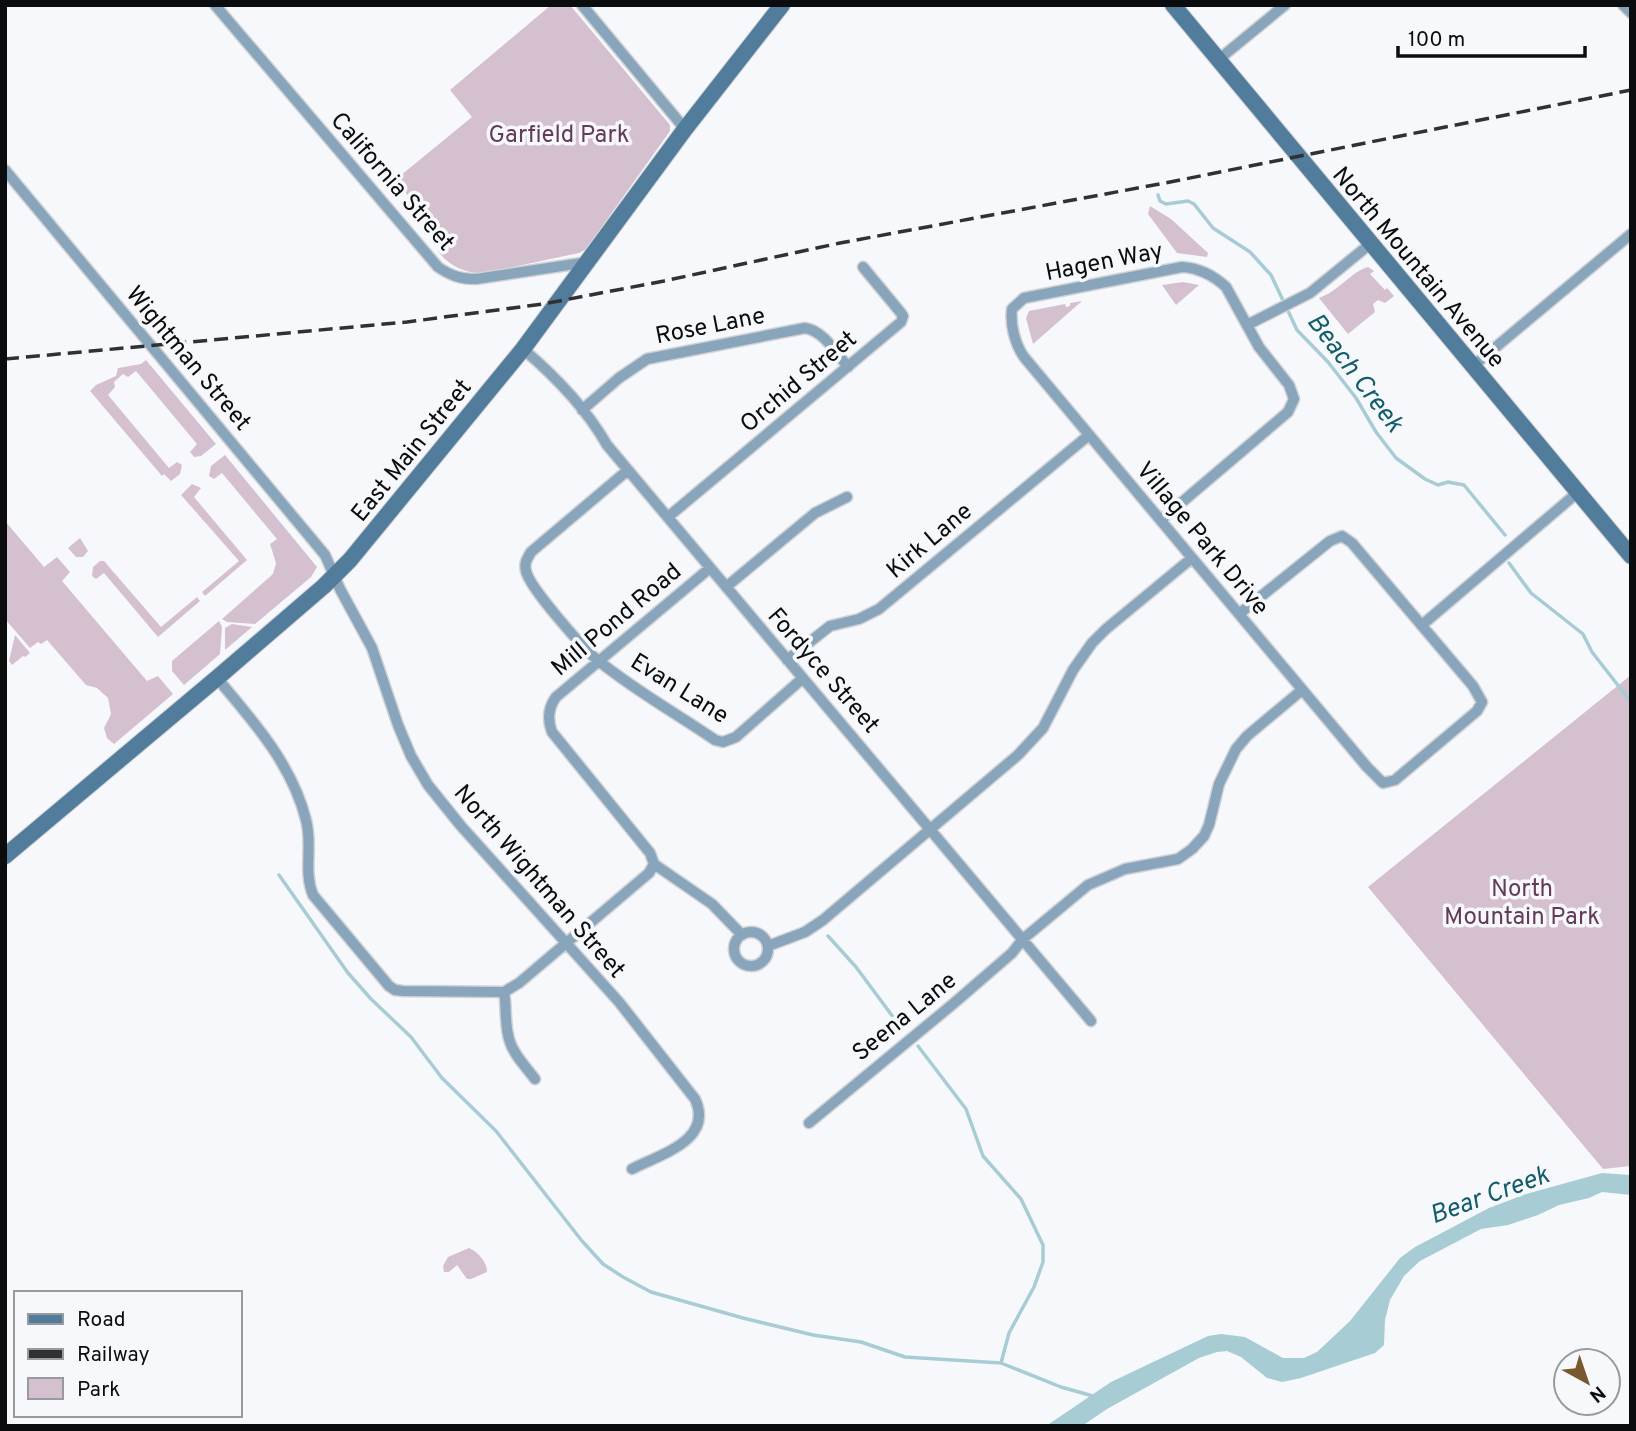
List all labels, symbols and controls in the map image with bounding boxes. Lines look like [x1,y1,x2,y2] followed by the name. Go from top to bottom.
[1398,14,1585,58] scale bar
[1408,27,1465,54] text: 100 m
[323,107,460,258] street label: California Street
[489,121,629,151] park label: Garfield Park
[1325,162,1510,375] street label: North Mountain Avenue
[1043,237,1166,289] street label: Hagen Way
[118,281,257,438] street label: Wightman Street
[653,302,768,352] street label: Rose Lane
[1298,307,1410,441] water label: Beach Creek
[735,325,864,440] street label: Orchid Street
[346,374,479,529] street label: East Main Street
[1128,456,1274,622] street label: Village Park Drive
[881,497,979,586] street label: Kirk Lane
[546,557,688,684] street label: Mill Pond Road
[760,602,885,740] street label: Fordyce Street
[624,648,734,732] street label: Evan Lane
[446,779,631,985] street label: North Wightman Street
[1444,875,1600,933] park label: North Mountain Park
[847,966,963,1069] street label: Seena Lane
[1426,1159,1555,1233] water label: Bear Creek
[14,1291,242,1417] legend
[77,1307,126,1334] text: Road
[77,1342,150,1369] text: Railway
[1552,1347,1622,1417] north arrow
[77,1377,120,1404] text: Park
[1584,1380,1610,1407] text: N

